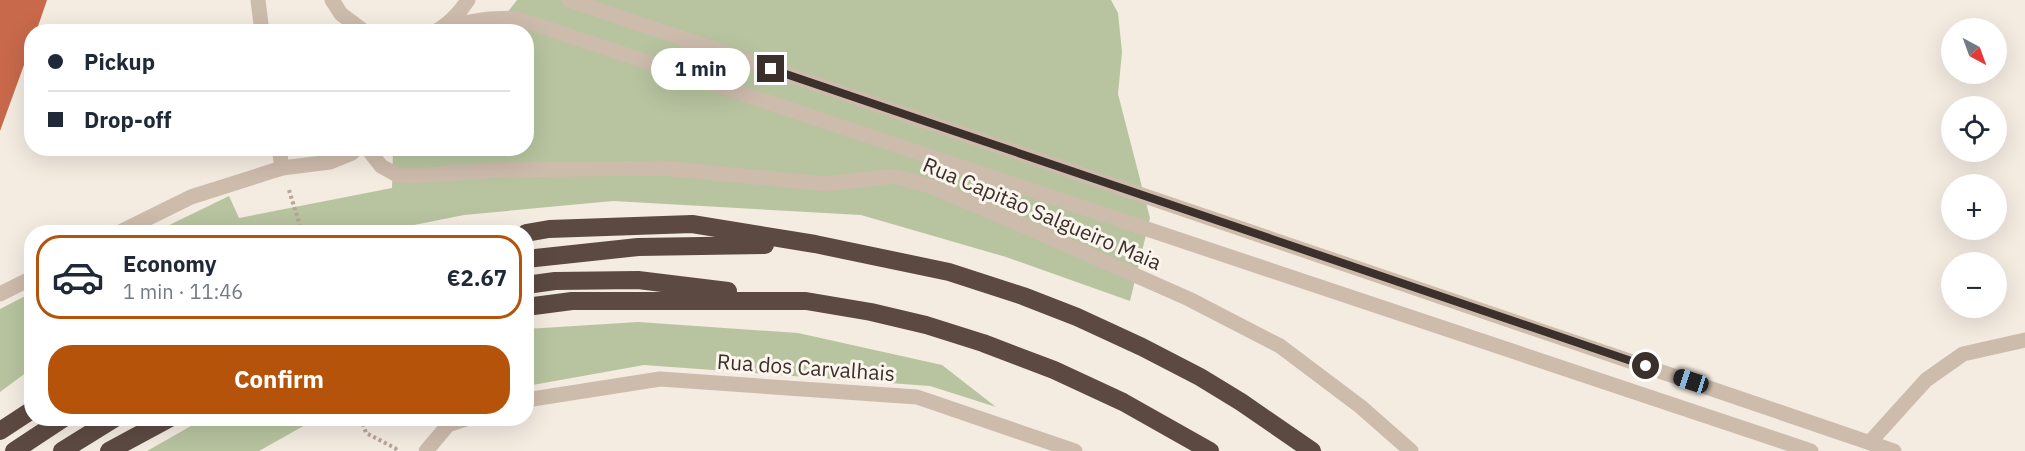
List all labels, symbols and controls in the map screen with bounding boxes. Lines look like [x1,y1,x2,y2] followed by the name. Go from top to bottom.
[1941,18,2007,84] north arrow
[1941,18,2007,318] map controls
[84,47,155,76] text: Pickup
[651,48,750,90] callout: 1 min
[674,55,727,82] text: 1 min
[757,55,784,82] route end
[1941,96,2007,162] button: locate
[84,105,171,134] text: Drop-off
[919,150,1166,276] street label: Rua Capitão Salgueiro Maia
[1941,174,2007,240] button: +
[123,249,217,278] text: Economy
[51,250,105,304] icon: car
[1941,252,2007,318] button: −
[447,263,507,292] text: €2.67
[123,278,243,305] text: 1 min · 11:46
[48,345,510,414] button: Confirm
[716,347,896,387] street label: Rua dos Carvalhais
[1632,352,1659,379] route start
[1671,367,1711,395] car

